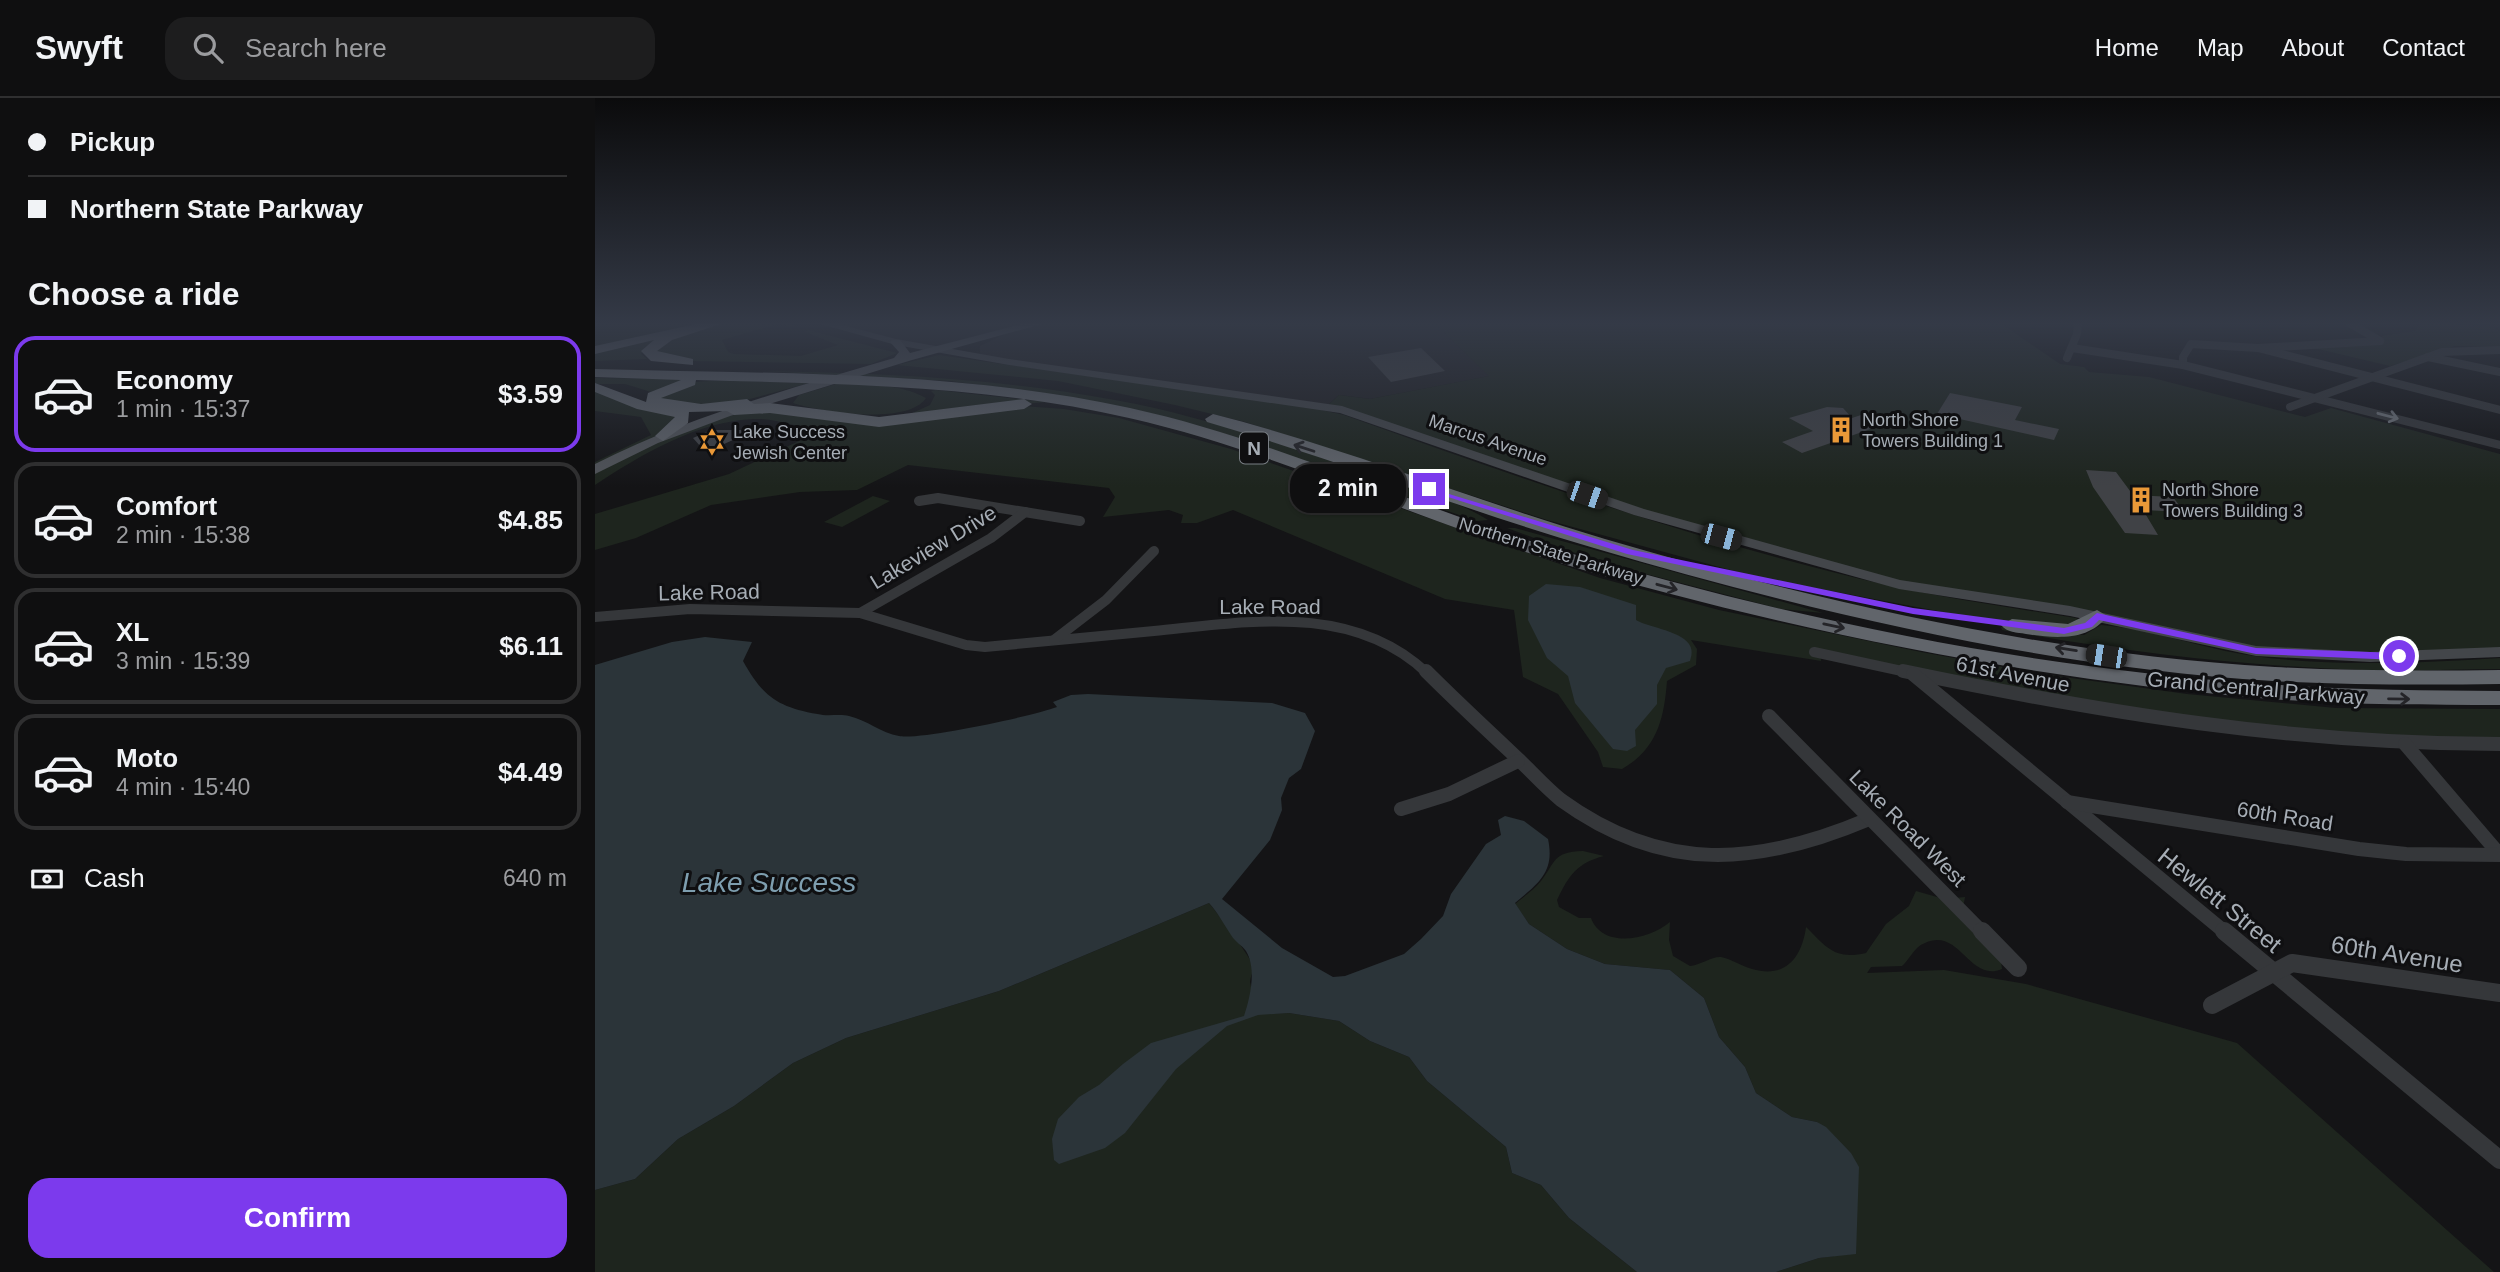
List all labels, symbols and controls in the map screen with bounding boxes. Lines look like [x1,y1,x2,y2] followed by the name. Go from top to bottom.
[165,17,655,80] search box
[35,29,123,66] text: Swyft
[189,29,227,67] icon: search
[245,33,387,63] text: Search here
[2095,34,2159,61] text: Home
[2197,34,2244,61] text: Map
[2282,34,2344,61] text: About
[2382,34,2465,61] text: Contact
[70,127,155,157] text: Pickup
[70,194,363,224] text: Northern State Parkway
[28,276,240,312] text: Choose a ride
[32,363,95,426] icon: car
[116,365,233,395] text: Economy
[498,379,563,409] text: $3.59
[116,396,250,422] text: 1 min · 15:37
[1426,410,1550,470] street label: Marcus Avenue
[1862,410,2003,451] place label: North Shore Towers Building 1
[2376,410,2399,423] one-way arrow
[1826,415,1856,445] building icon: North Shore Towers Building 1
[733,422,847,463] place label: Lake Success Jewish Center
[697,427,727,457] synagogue icon: Lake Success Jewish Center
[1240,432,1268,464] road number: N
[1294,440,1316,453] one-way arrow
[1289,464,1405,514] callout: 2 min
[1413,473,1445,505] route end
[1318,475,1378,501] text: 2 min
[1564,478,1611,512] car
[2162,480,2303,521] place label: North Shore Towers Building 3
[2126,485,2156,515] building icon: North Shore Towers Building 3
[32,489,95,552] icon: car
[116,491,217,521] text: Comfort
[866,500,1000,594] street label: Lakeview Drive
[498,505,563,535] text: $4.85
[1457,514,1645,588] street label: Northern State Parkway
[1698,521,1745,553] car
[116,522,250,548] text: 2 min · 15:38
[658,580,760,604] street label: Lake Road
[1655,581,1678,594] one-way arrow
[1219,595,1321,618] street label: Lake Road
[32,615,95,678] icon: car
[116,617,149,647] text: XL
[1822,620,1845,633] one-way arrow
[499,631,563,661] text: $6.11
[2383,640,2415,672] route start
[2055,642,2078,655] one-way arrow
[2084,642,2129,670] car
[116,648,250,674] text: 3 min · 15:39
[1954,652,2072,696] street label: 61st Avenue
[2146,667,2366,709] street label: Grand Central Parkway
[2387,692,2410,706] one-way arrow
[32,741,95,804] icon: car
[116,743,178,773] text: Moto
[498,757,563,787] text: $4.49
[1845,765,1971,891] street label: Lake Road West
[116,774,250,800] text: 4 min · 15:40
[2235,797,2335,835] street label: 60th Road
[2153,842,2287,958] street label: Hewlett Street
[28,860,66,898] icon: cash
[84,863,145,893] text: Cash
[503,865,567,891] text: 640 m
[682,867,856,898] water label: Lake Success
[2329,930,2465,978] street label: 60th Avenue
[28,1178,567,1258] button: Confirm

